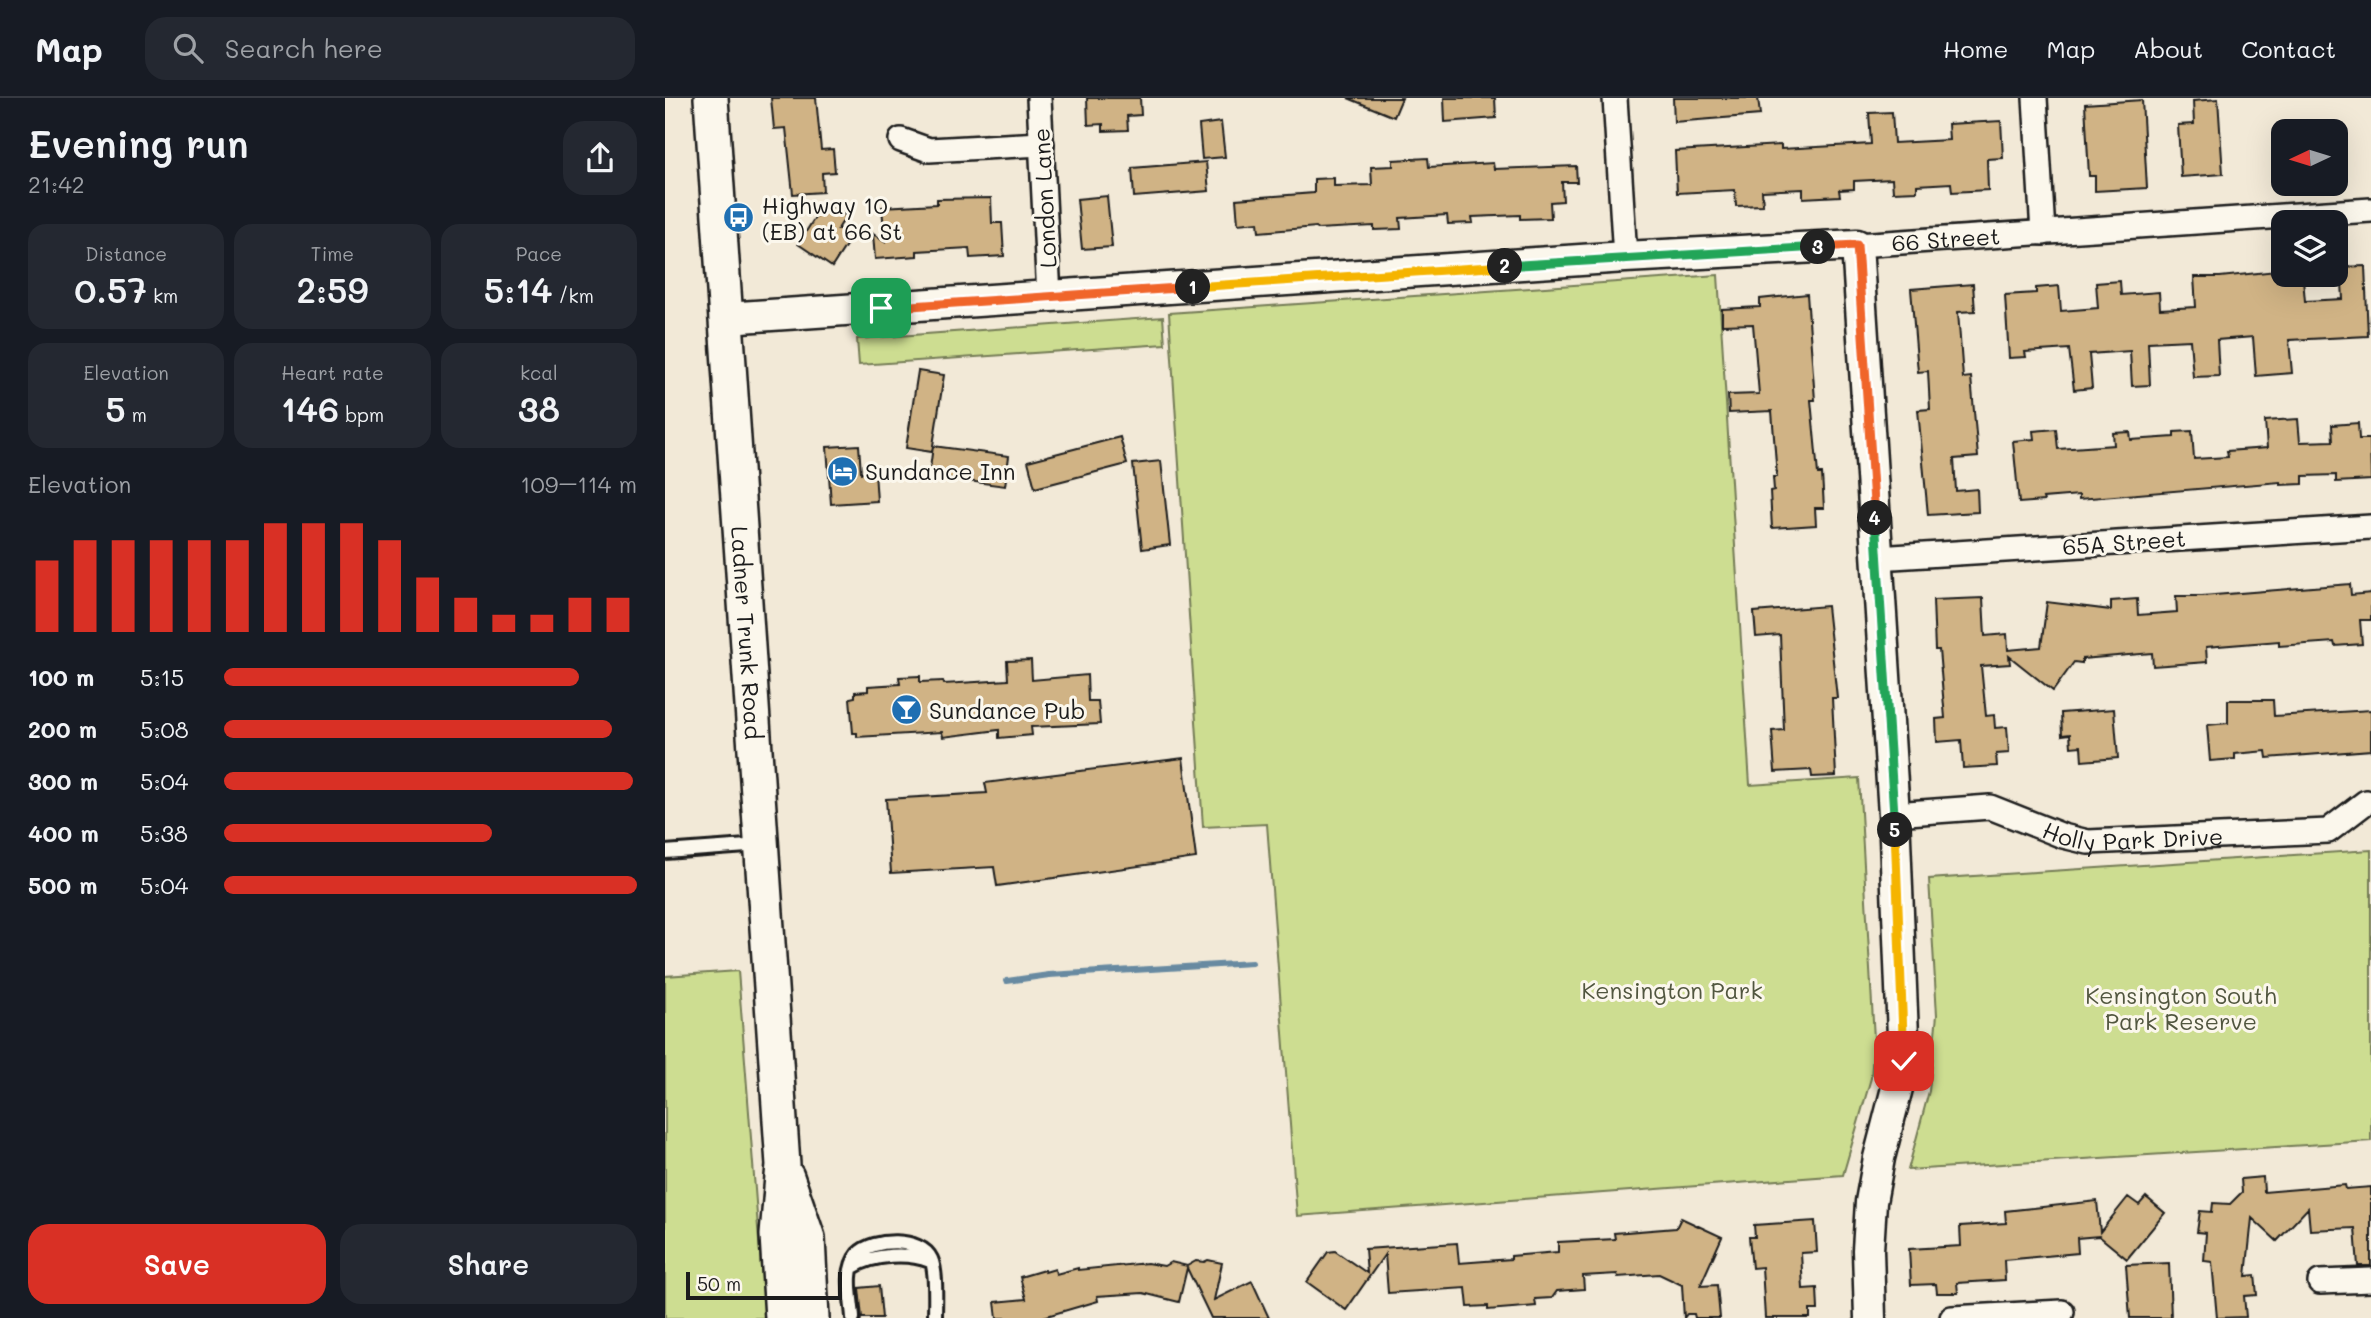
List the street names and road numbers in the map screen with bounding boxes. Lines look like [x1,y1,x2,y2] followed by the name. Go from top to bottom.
[1025,127,1063,269] street label: London Lane
[1891,220,2001,258] street label: 66 Street
[2061,523,2187,561] street label: 65A Street
[725,525,769,740] street label: Ladner Trunk Road
[2038,814,2224,857] street label: Holly Park Drive

